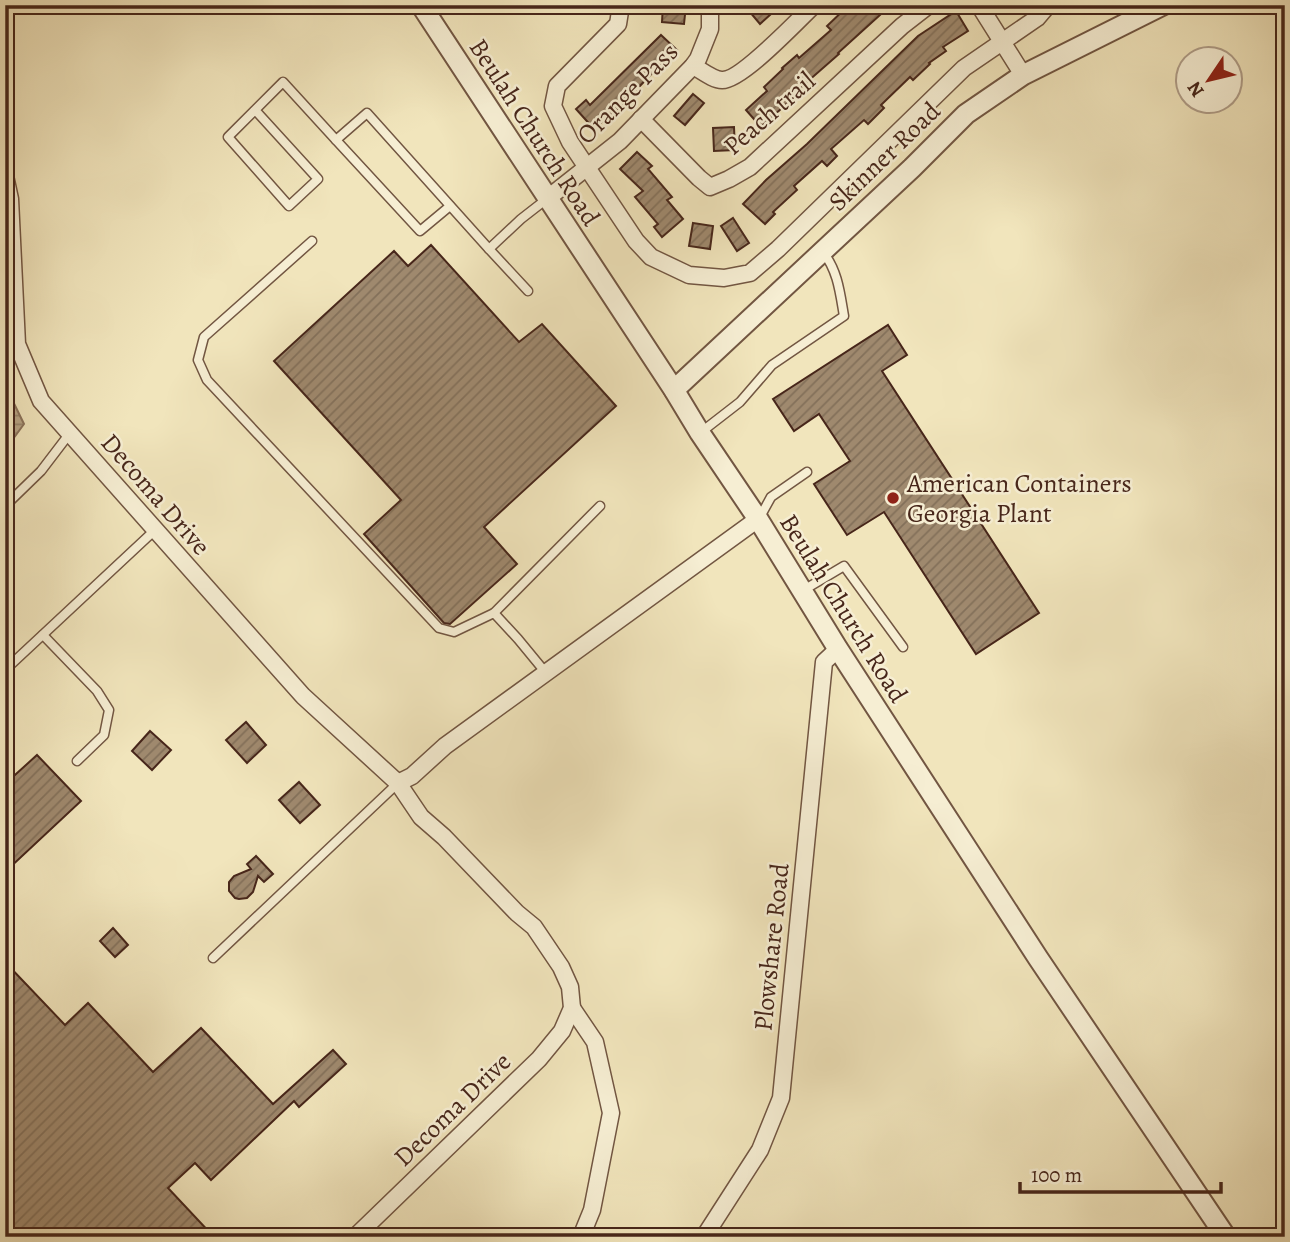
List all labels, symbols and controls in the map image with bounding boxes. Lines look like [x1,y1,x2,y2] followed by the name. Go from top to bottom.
[461,32,608,233] street label: Beulah Church Road
[569,35,686,152] street label: Orange Pass
[1174,46,1244,116] north arrow
[716,64,823,163] street label: Peach trail
[1181,76,1211,102] text: N
[821,94,948,219] street label: Skinner Road
[93,426,218,563] street label: Decoma Drive
[906,466,1132,531] place label: American Containers Georgia Plant
[885,490,901,506] marker: American Containers Georgia Plant
[771,507,916,709] street label: Beulah Church Road
[745,861,798,1033] street label: Plowshare Road
[386,1044,519,1174] street label: Decoma Drive
[1020,1151,1222,1195] scale bar
[1031,1161,1082,1189] text: 100 m

